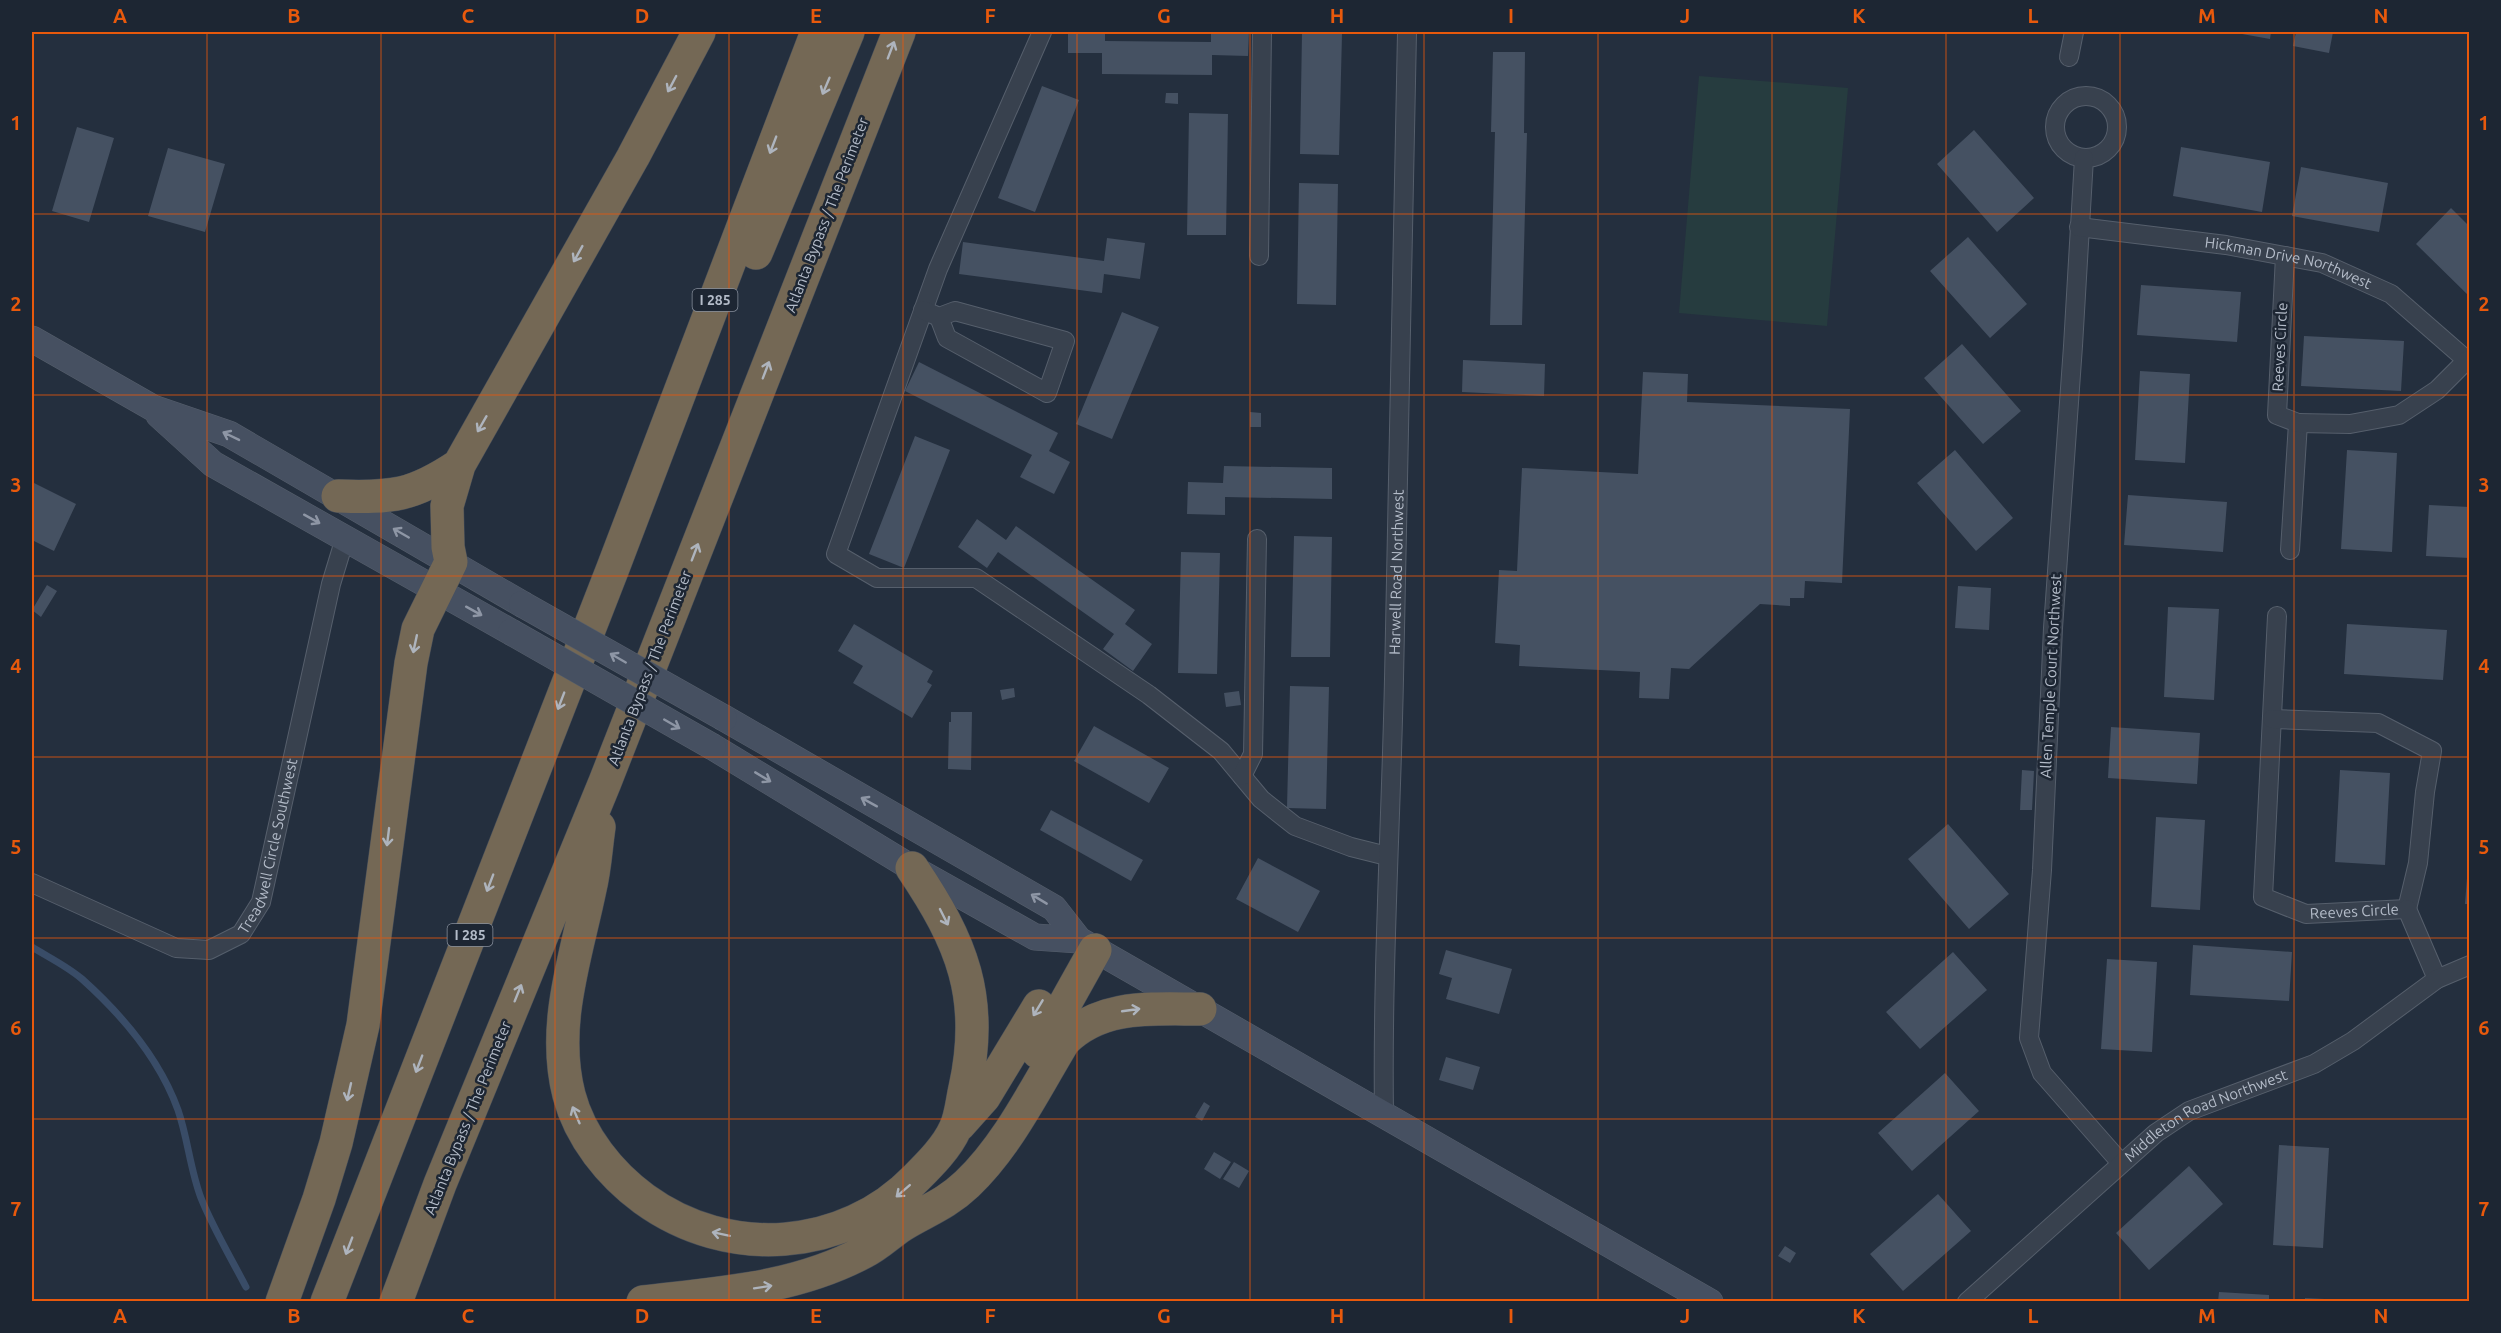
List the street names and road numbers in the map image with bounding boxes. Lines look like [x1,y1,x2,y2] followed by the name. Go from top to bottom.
[781,115,872,315] street label: Atlanta Bypass / The Perimeter
[2204,233,2374,292] street label: Hickman Drive Northwest
[692,289,738,311] road number: I 285
[2269,302,2290,392] street label: Reeves Circle
[1386,489,1407,655] street label: Harwell Road Northwest
[604,568,695,768] street label: Atlanta Bypass / The Perimeter
[2037,573,2064,779] street label: Allen Temple Court Northwest
[234,757,300,937] street label: Treadwell Circle Southwest
[2309,900,2399,922] street label: Reeves Circle
[448,924,492,946] road number: I 285
[421,1018,514,1217] street label: Atlanta Bypass / The Perimeter
[2121,1066,2290,1165] street label: Middleton Road Northwest

